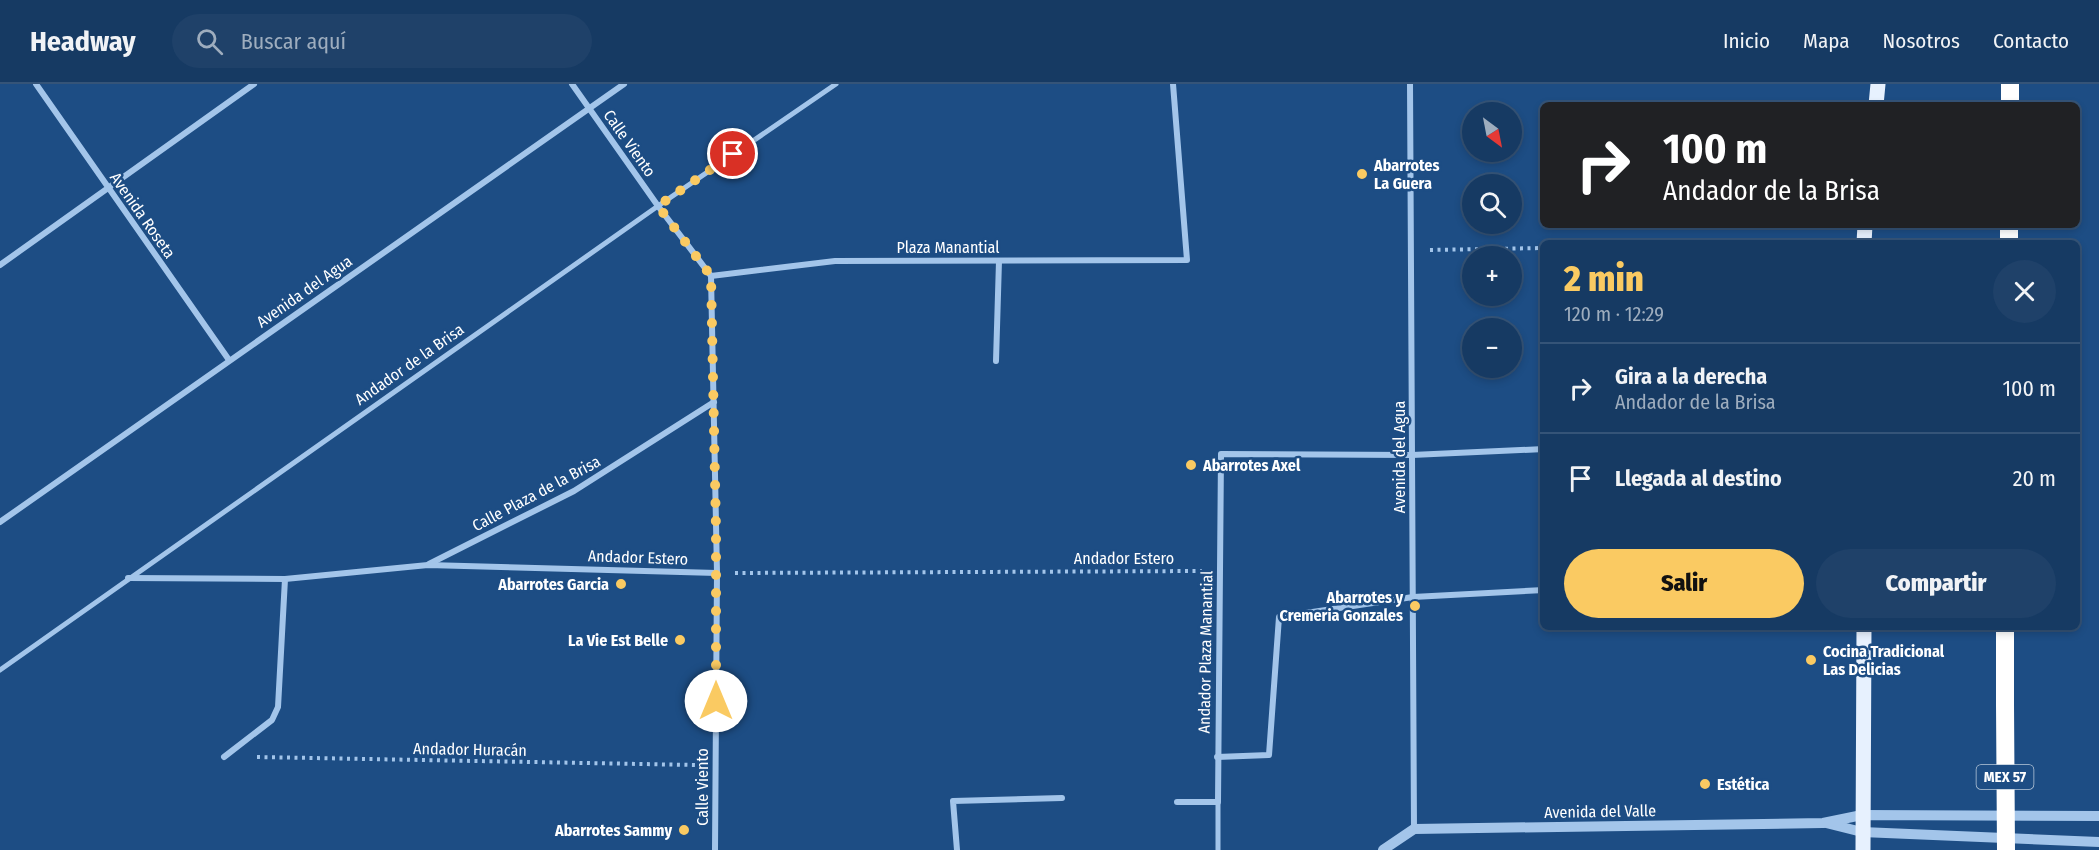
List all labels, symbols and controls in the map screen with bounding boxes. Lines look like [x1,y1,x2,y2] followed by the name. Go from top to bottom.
[172,14,592,68] search box
[30,25,136,58] text: Headway
[193,25,226,58] icon: search
[241,28,346,55] text: Buscar aquí
[1723,28,1770,54] text: Inicio
[1803,28,1850,54] text: Mapa
[1883,28,1960,54] text: Nosotros
[1993,28,2069,54] text: Contacto
[1462,102,1522,162] north arrow
[1462,102,1522,378] map controls
[600,106,660,181] street label: Calle Viento
[1663,124,1767,174] text: 100 m
[1564,126,1642,204] icon: right
[707,128,758,179] pin
[716,137,749,170] icon: arrive
[1373,156,1439,193] place label: Abarrotes La Guera
[1355,167,1369,181] marker: Abarrotes La Guera
[106,169,179,262] street label: Avenida Roseta
[1462,174,1522,234] button: search
[1663,175,1880,207] text: Andador de la Brisa
[896,238,1000,257] street label: Plaza Manantial
[1462,246,1522,306] button: +
[253,251,356,331] street label: Avenida del Agua
[1564,257,1644,301] text: 2 min
[1993,260,2056,323] button: close
[1564,302,1664,326] text: 120 m · 12:29
[1462,318,1522,378] button: −
[351,320,468,409] street label: Andador de la Brisa
[1615,363,1767,390] text: Gira a la derecha
[1564,372,1597,405] icon: right
[2002,375,2056,402] text: 100 m
[1615,390,1776,414] text: Andador de la Brisa
[1390,401,1409,513] street label: Avenida del Agua
[469,452,604,535] street label: Calle Plaza de la Brisa
[1202,456,1301,475] place label: Abarrotes Axel
[1184,458,1198,472] marker: Abarrotes Axel
[1564,462,1597,495] icon: arrive
[1615,465,1782,492] text: Llegada al destino
[2013,465,2056,492] text: 20 m
[588,546,688,569] street label: Andador Estero
[1074,549,1174,568] street label: Andador Estero
[1564,549,1804,618] button: Salir
[1816,549,2056,618] button: Compartir
[1195,571,1216,733] street label: Andador Plaza Manantial
[497,575,609,594] place label: Abarrotes Garcia
[614,577,628,591] marker: Abarrotes Garcia
[1280,588,1403,625] place label: Abarrotes y Cremeria Gonzales
[1408,599,1422,613] marker: Abarrotes y Cremeria Gonzales
[568,631,668,650] place label: La Vie Est Belle
[673,633,687,647] marker: La Vie Est Belle
[1823,642,1945,679] place label: Cocina Tradicional Las Delicias
[1804,653,1818,667] marker: Cocina Tradicional Las Delicias
[684,669,748,733] position arrow
[413,739,527,760] street label: Andador Huracán
[693,748,712,826] street label: Calle Viento
[1976,765,2034,789] road number: MEX 57
[1717,775,1770,794] place label: Estética
[1698,777,1712,791] marker: Estética
[1544,801,1656,822] street label: Avenida del Valle
[554,821,672,840] place label: Abarrotes Sammy
[677,823,691,837] marker: Abarrotes Sammy

